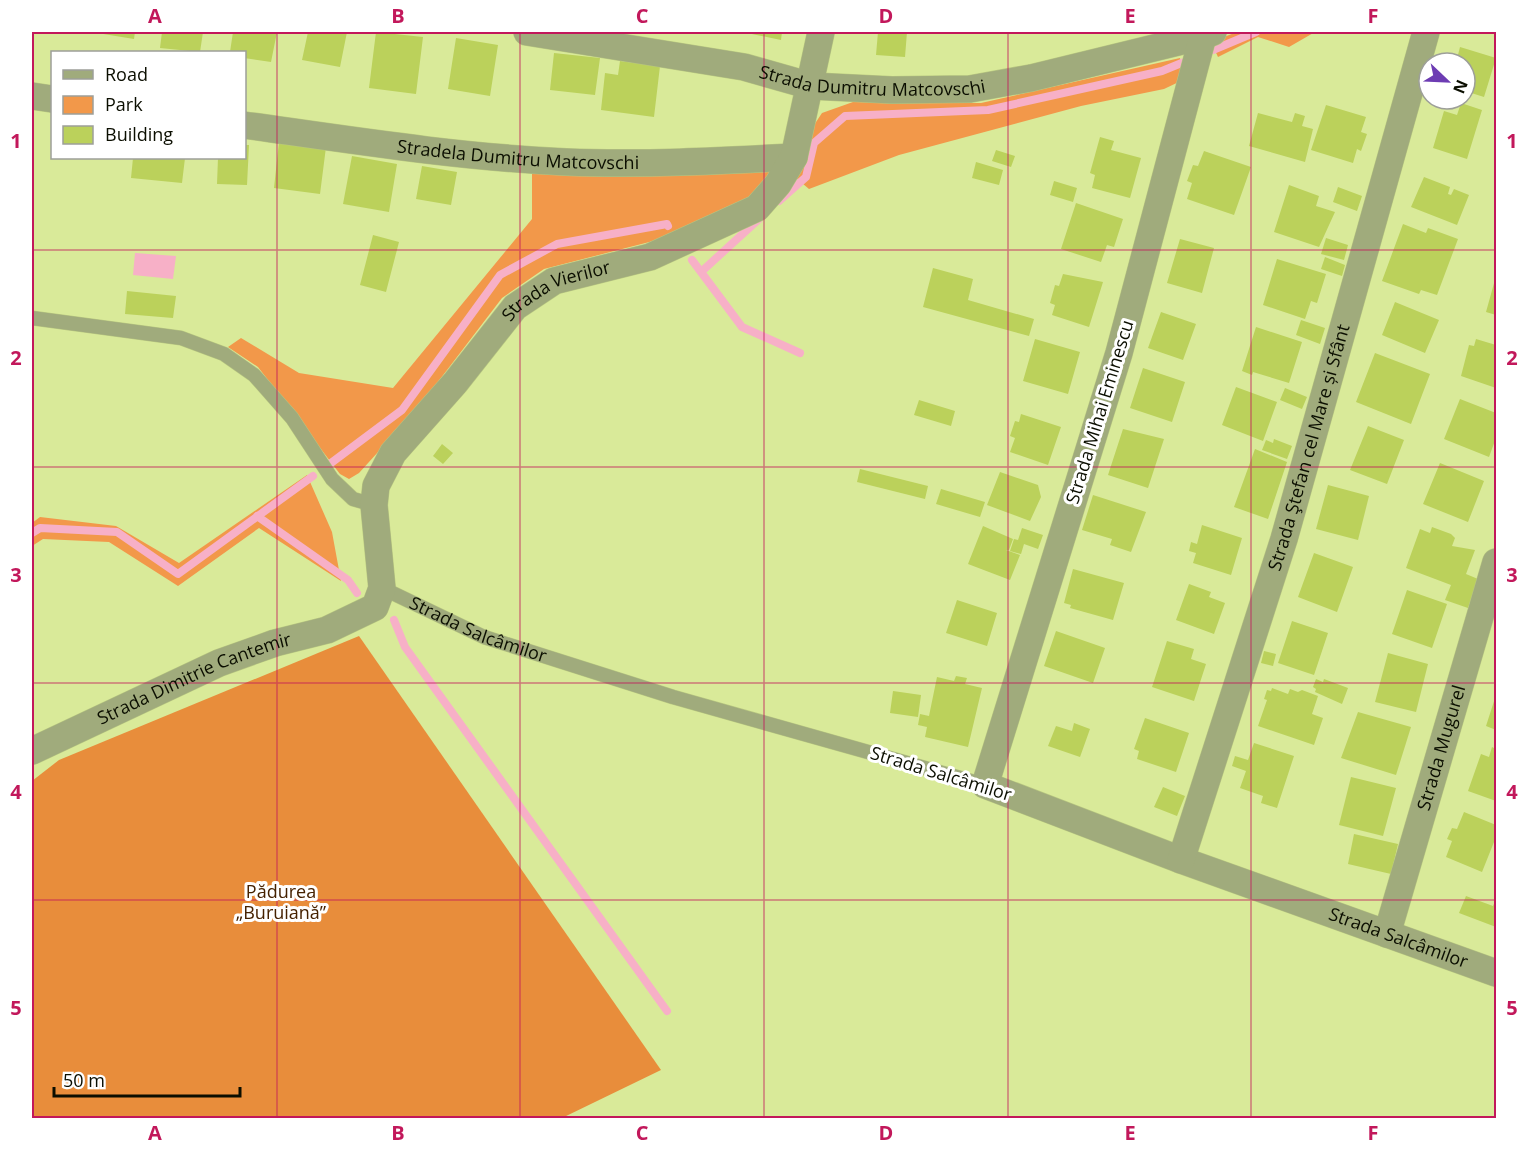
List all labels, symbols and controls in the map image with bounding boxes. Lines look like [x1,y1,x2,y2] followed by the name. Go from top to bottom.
[148,2,162,29] text: A
[391,2,405,29] text: B
[636,2,649,29] text: C
[879,2,893,29] text: D
[1124,2,1136,29] text: E
[1368,2,1378,29] text: F
[51,51,246,159] legend
[1417,51,1477,111] north arrow
[757,59,987,101] street label: Strada Dumitru Matcovschi
[105,62,148,86] text: Road
[1448,77,1473,97] text: N
[105,92,143,116] text: Park
[105,122,173,146] text: Building
[10,127,22,154] text: 1
[1506,127,1518,154] text: 1
[396,133,639,174] street label: Stradela Dumitru Matcovschi
[496,254,613,325] street label: Strada Vierilor
[1060,317,1138,507] street label: Strada Mihai Eminescu
[1262,321,1355,574] street label: Strada Ştefan cel Mare și Sfânt
[10,344,22,371] text: 2
[1506,344,1518,371] text: 2
[10,561,22,588] text: 3
[1506,561,1518,588] text: 3
[406,590,551,667] street label: Strada Salcâmilor
[93,626,294,730] street label: Strada Dimitrie Cantemir
[1411,682,1470,813] street label: Strada Mugurel
[868,740,1015,806] street label: Strada Salcâmilor
[10,778,22,805] text: 4
[1506,778,1518,805] text: 4
[236,879,327,924] park label: Pădurea „Buruiană”
[1326,901,1472,973] street label: Strada Salcâmilor
[10,994,22,1021] text: 5
[1506,994,1518,1021] text: 5
[54,1060,240,1098] scale bar
[63,1068,105,1092] text: 50 m
[148,1119,162,1146] text: A
[391,1119,405,1146] text: B
[636,1119,649,1146] text: C
[879,1119,893,1146] text: D
[1124,1119,1136,1146] text: E
[1368,1119,1378,1146] text: F

